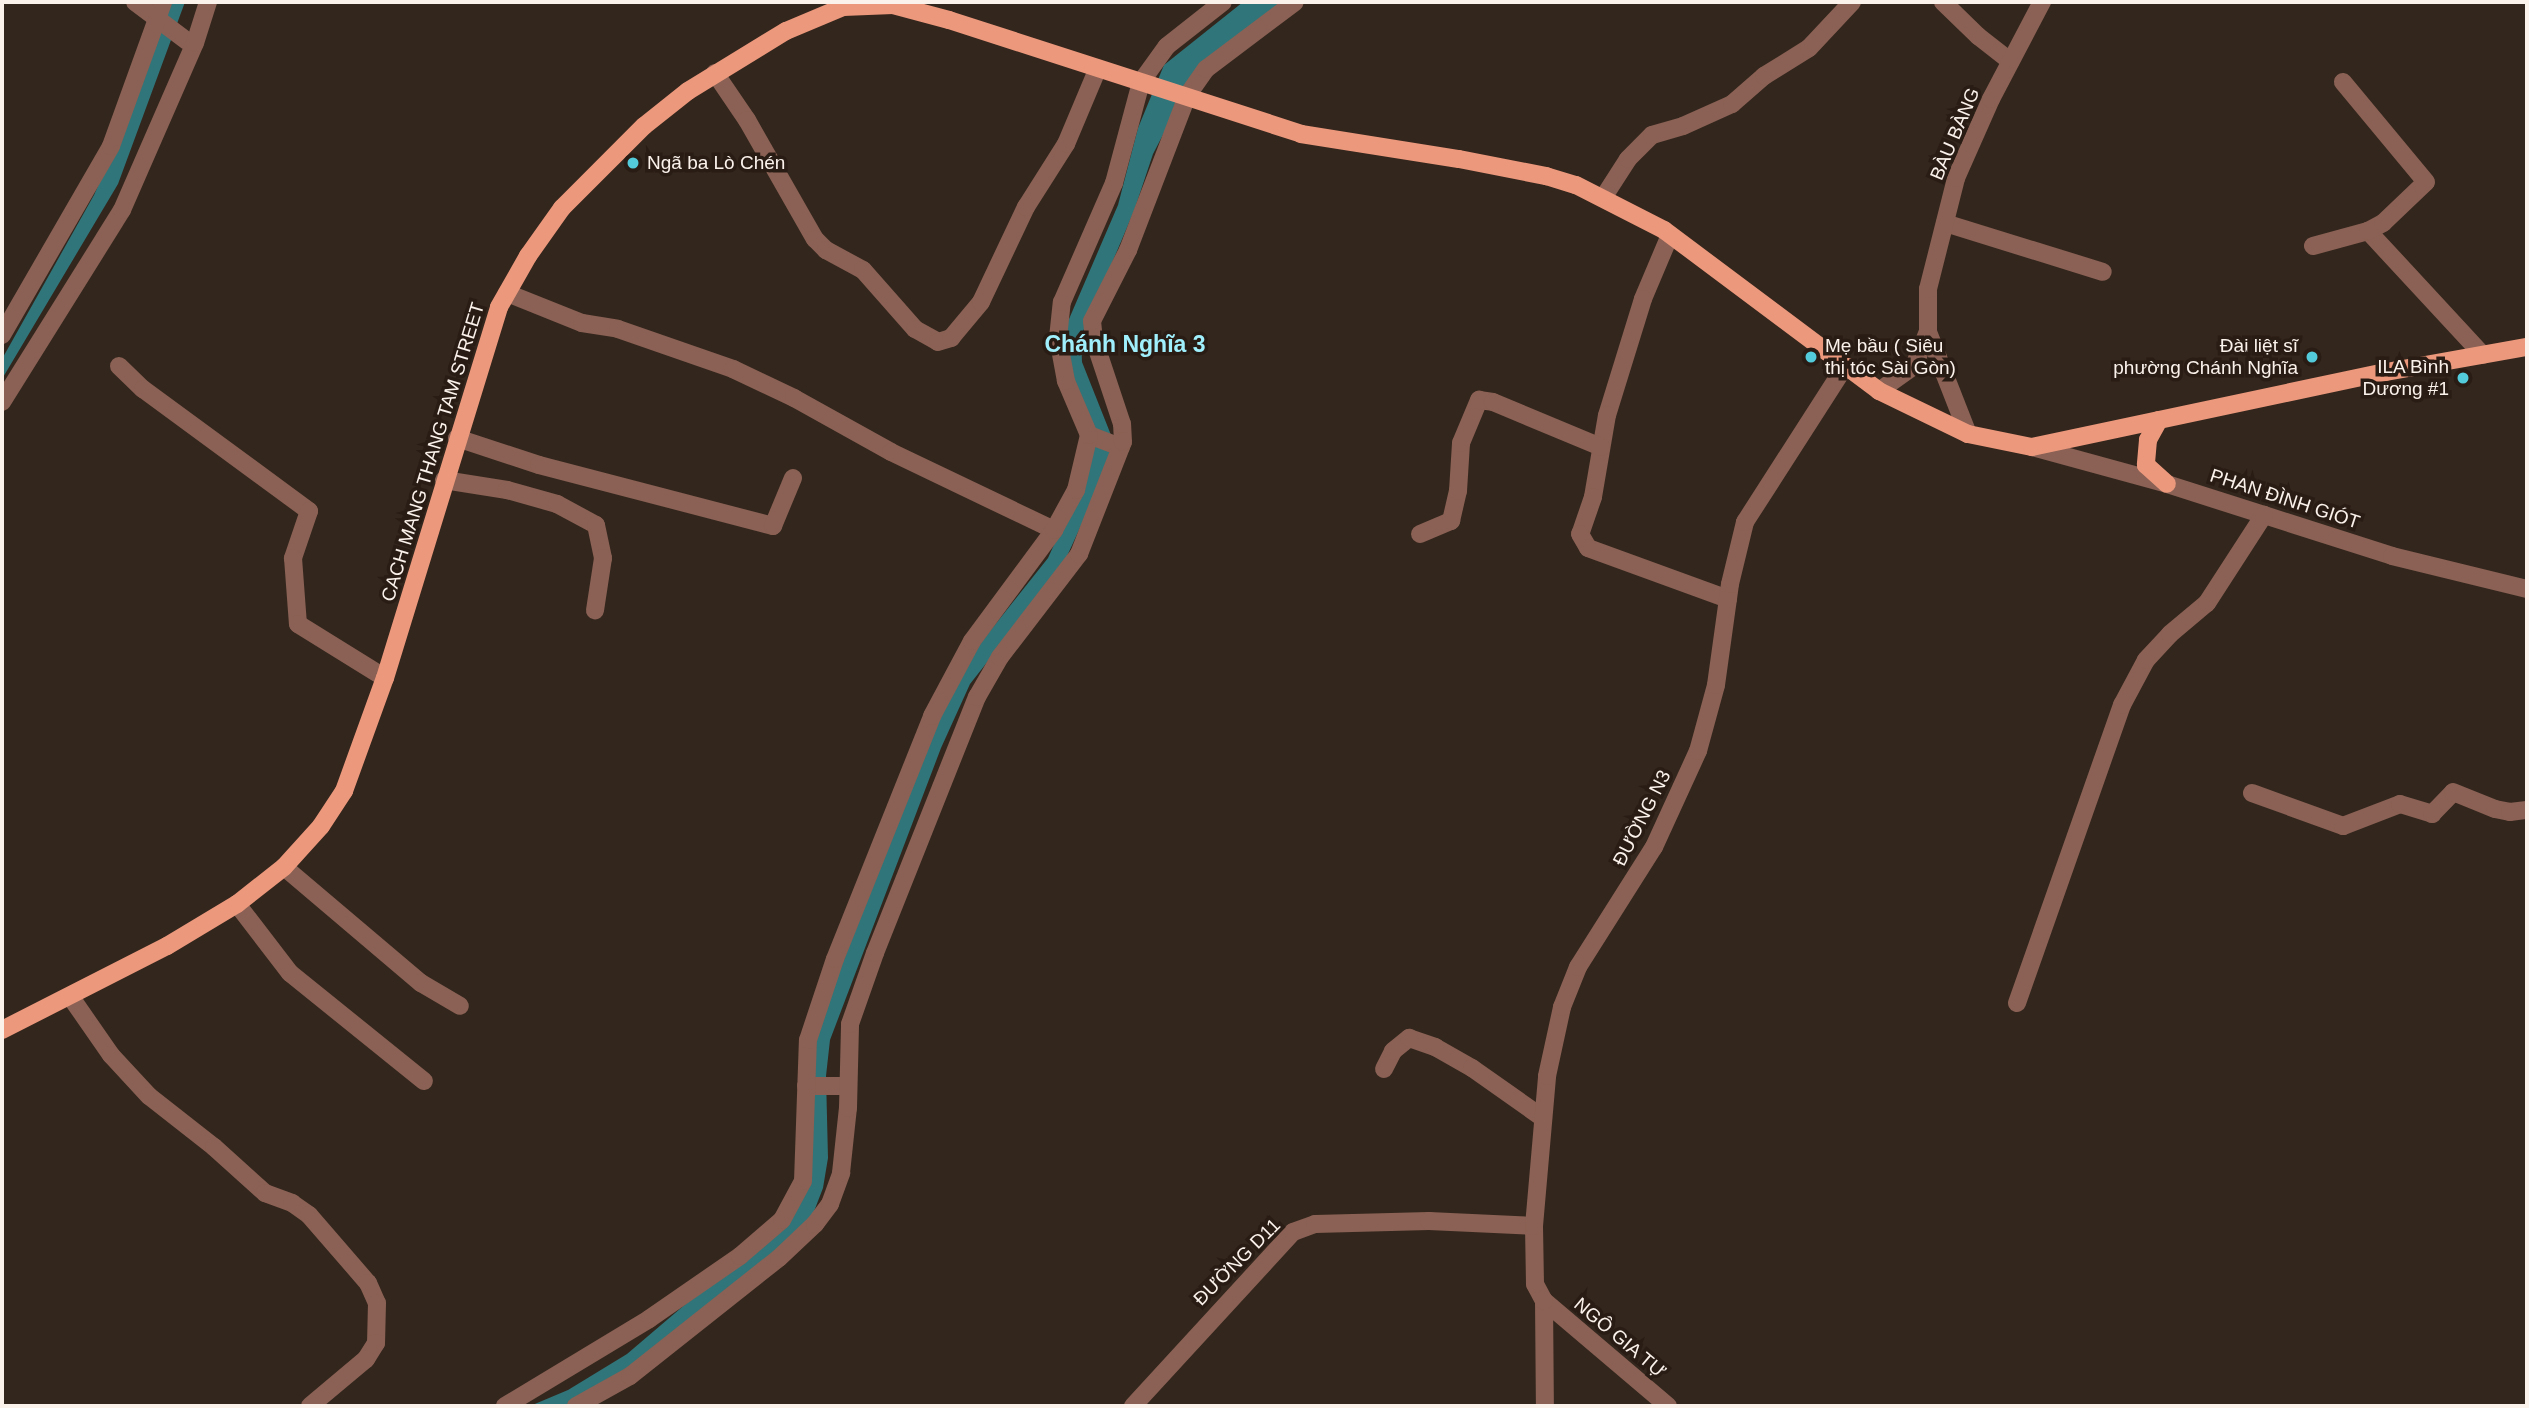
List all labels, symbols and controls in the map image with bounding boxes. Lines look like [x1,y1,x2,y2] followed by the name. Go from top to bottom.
[1925,84,1985,184] street label: BÀU BÀNG
[647,152,785,174] place label: Ngã ba Lò Chén
[625,155,641,171] marker: Ngã ba Lò Chén
[376,299,490,605] street label: CACH MANG THANG TAM STREET
[1044,330,1206,358] district label: Chánh Nghĩa 3
[1825,335,1956,379] place label: Mẹ bầu ( Siêu thị tóc Sài Gòn)
[2113,335,2298,379] place label: Đài liệt sĩ phường Chánh Nghĩa
[1803,349,1819,365] marker: Mẹ bầu ( Siêu thị tóc Sài Gòn)
[2304,349,2320,365] marker: Đài liệt sĩ phường Chánh Nghĩa
[2363,356,2449,400] place label: ILA Bình Dương #1
[2455,370,2471,386] marker: ILA Bình Dương #1
[2207,464,2363,534] street label: PHAN ĐÌNH GIÓT
[1608,766,1676,870] street label: ĐƯỜNG N3
[1189,1214,1285,1310] street label: ĐƯỜNG D11
[1569,1292,1671,1384] street label: NGÔ GIA TỰ

